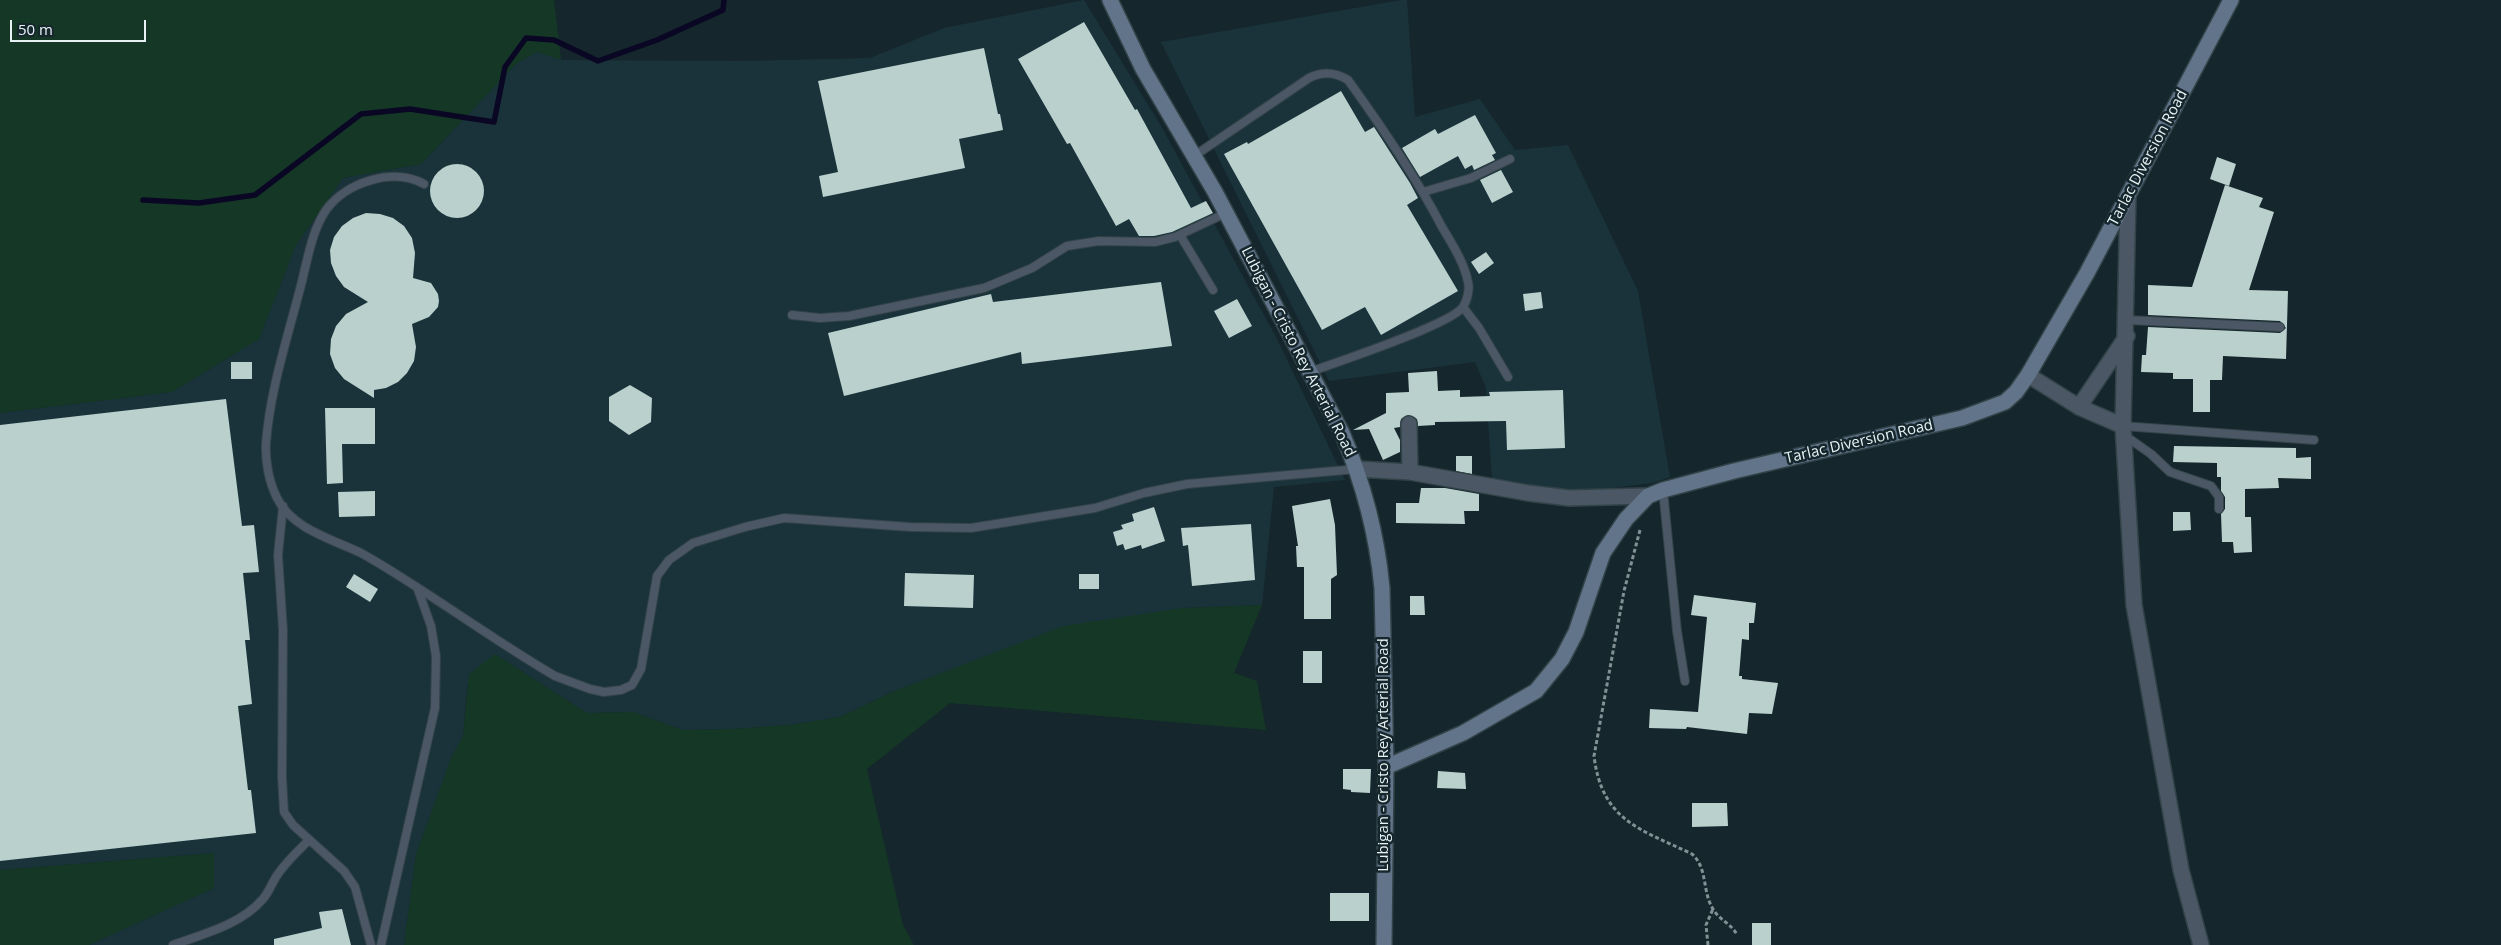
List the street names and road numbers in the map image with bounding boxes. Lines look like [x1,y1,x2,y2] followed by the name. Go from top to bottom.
[2104,87,2192,229] street label: Tarlac Diversion Road
[1237,244,1359,460] street label: Lubigan - Cristo Rey Arterial Road
[1783,416,1935,468] street label: Tarlac Diversion Road
[1375,638,1393,872] street label: Lubigan - Cristo Rey Arterial Road

